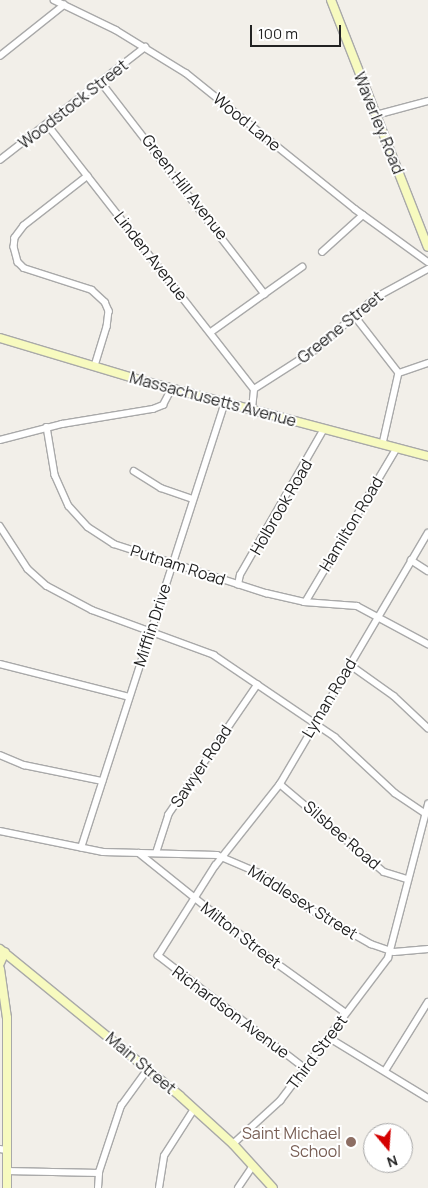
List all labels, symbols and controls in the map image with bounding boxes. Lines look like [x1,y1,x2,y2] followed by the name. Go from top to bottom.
[253,15,344,47] scale bar
[258,23,298,44] text: 100 m
[15,55,131,153] street label: Woodstock Street
[350,69,408,177] street label: Waverley Road
[209,89,285,155] street label: Wood Lane
[138,131,232,243] street label: Green Hill Avenue
[110,208,192,304] street label: Linden Avenue
[293,287,387,367] street label: Greene Street
[128,367,298,431] street label: Massachusetts Avenue
[246,456,316,558] street label: Holbrook Road
[315,473,387,575] street label: Hamilton Road
[128,541,228,589] street label: Putnam Road
[130,581,174,669] street label: Mifflin Drive
[298,655,360,741] street label: Lyman Road
[166,721,236,811] street label: Sawyer Road
[300,797,384,873] street label: Silsbee Road
[245,861,361,943] street label: Middlesex Street
[197,898,285,972] street label: Milton Street
[169,962,293,1062] street label: Richardson Avenue
[283,1011,351,1093] street label: Third Street
[102,1028,180,1098] street label: Main Street
[242,1123,341,1161] place label: Saint Michael School
[363,1123,413,1173] north arrow
[345,1136,357,1148] marker: Saint Michael School
[385,1151,400,1172] text: N

